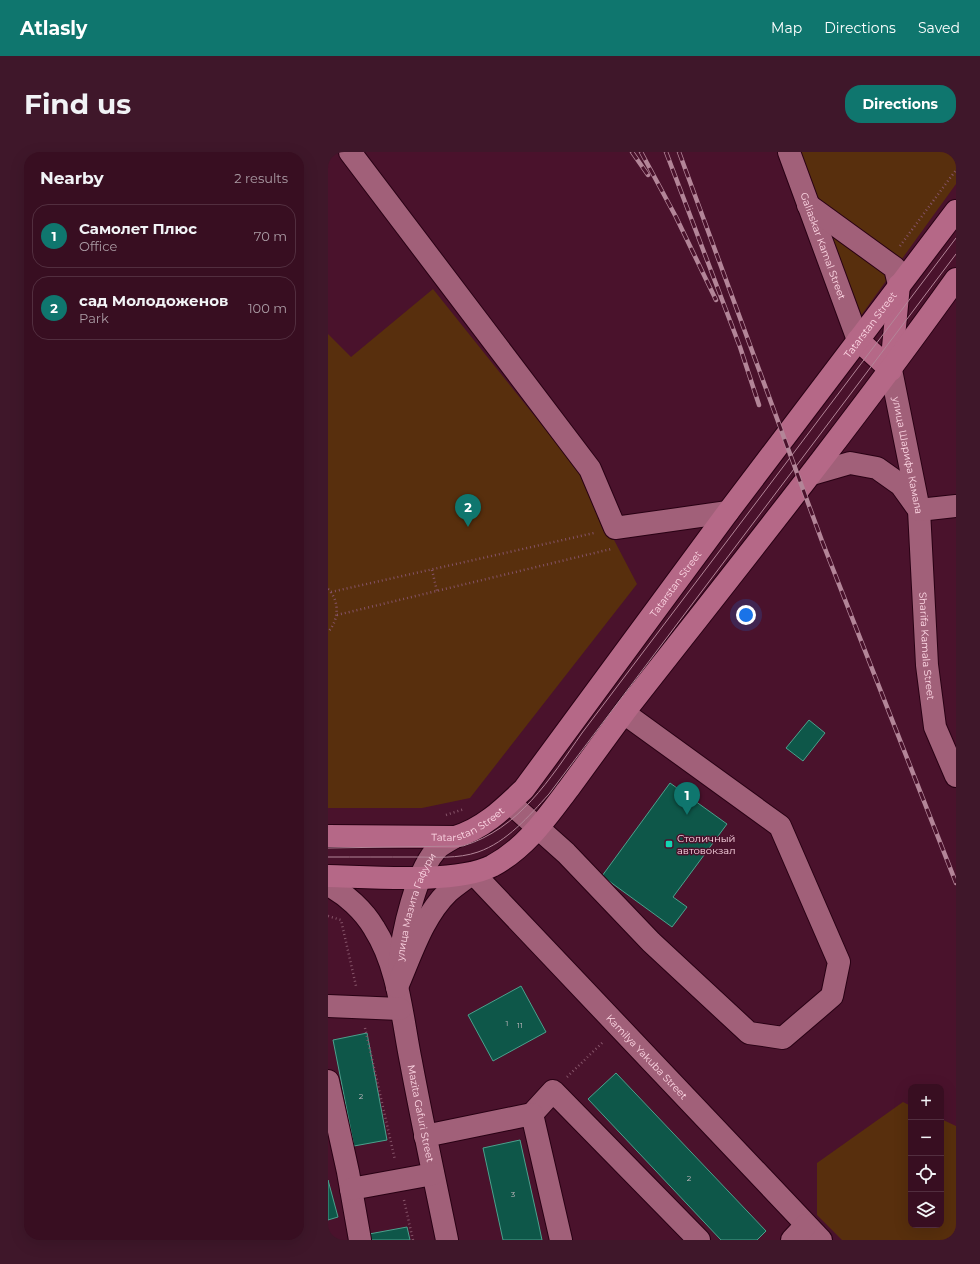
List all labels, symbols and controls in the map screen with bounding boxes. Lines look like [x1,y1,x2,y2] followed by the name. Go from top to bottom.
[20,17,87,40] text: Atlasly
[771,19,802,37] text: Map
[824,19,896,37] text: Directions
[918,19,960,37] text: Saved
[845,85,956,123] button: Directions
[24,87,131,121] text: Find us
[40,168,104,188] text: Nearby
[234,170,288,186] text: 2 results
[797,191,849,301] street label: Galiaskar Kamal Street
[79,219,197,238] text: Самолет Плюс
[51,228,57,244] text: 1
[254,228,287,244] text: 70 m
[79,238,117,254] text: Office
[841,289,899,361] street label: Tatarstan Street
[79,291,228,310] text: сад Молодоженов
[50,300,58,316] text: 2
[248,300,287,316] text: 100 m
[79,310,109,326] text: Park
[889,395,925,514] street label: улица Шарифа Камала
[455,494,481,527] pin: 2
[647,548,704,620] street label: Tatarstan Street
[916,592,937,701] street label: Sharifa Kamala Street
[736,605,756,625] your location
[674,782,700,815] pin: 1
[431,804,507,844] street label: Tatarstan Street
[677,832,736,857] place label: Столичный автовокзал
[664,839,674,849] marker: Столичный автовокзал
[393,850,439,963] street label: улица Мазита Гафури
[603,1012,690,1102] street label: Kamilya Yakuba Street
[506,1018,508,1028] house number: 1
[517,1020,523,1030] house number: 11
[405,1064,437,1163] street label: Mazita Gafuri Street
[908,1084,944,1228] map controls
[908,1084,944,1120] button: +
[359,1091,364,1101] house number: 2
[908,1120,944,1156] button: −
[908,1156,944,1192] button: locate
[687,1173,692,1183] house number: 2
[511,1189,516,1199] house number: 3
[908,1192,944,1228] button: layers

